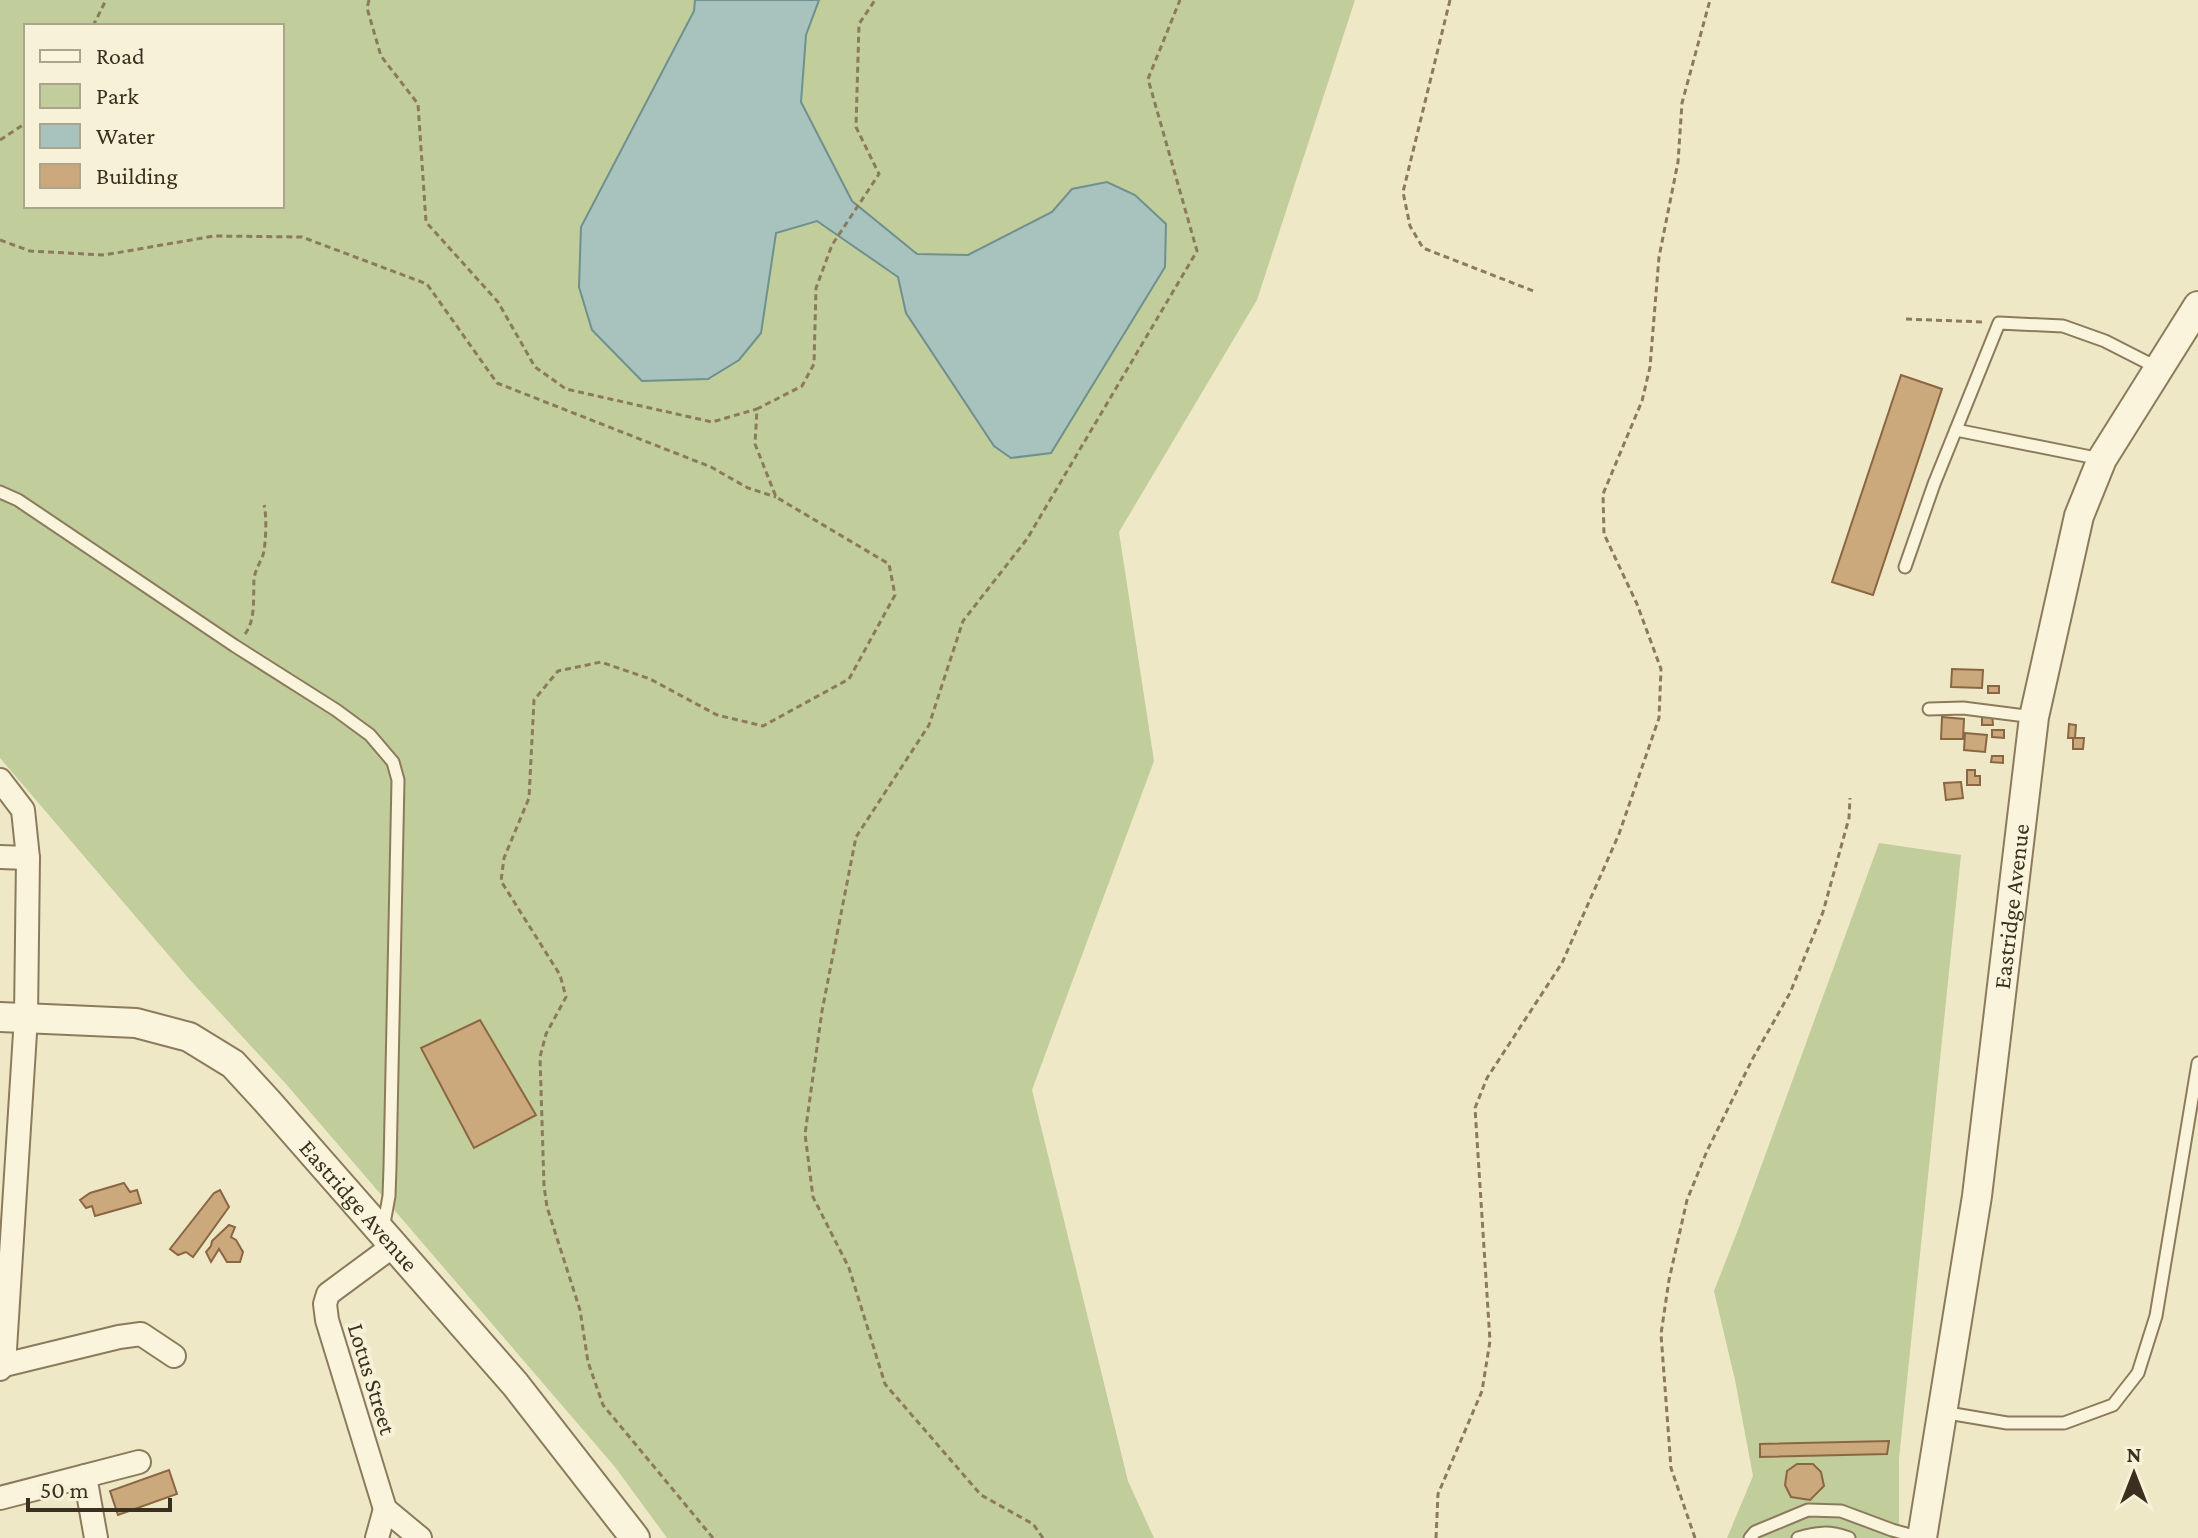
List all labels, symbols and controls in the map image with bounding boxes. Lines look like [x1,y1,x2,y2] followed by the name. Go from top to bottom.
[24,24,284,208] legend
[96,42,145,69] text: Road
[96,82,139,109] text: Park
[96,122,155,149] text: Water
[96,162,178,189] text: Building
[1988,822,2034,990] street label: Eastridge Avenue
[294,1134,424,1277] street label: Eastridge Avenue
[343,1320,402,1439] street label: Lotus Street
[2094,1434,2174,1514] north arrow
[2127,1442,2142,1467] text: N
[28,1462,170,1512] scale bar
[40,1476,89,1503] text: 50 m

